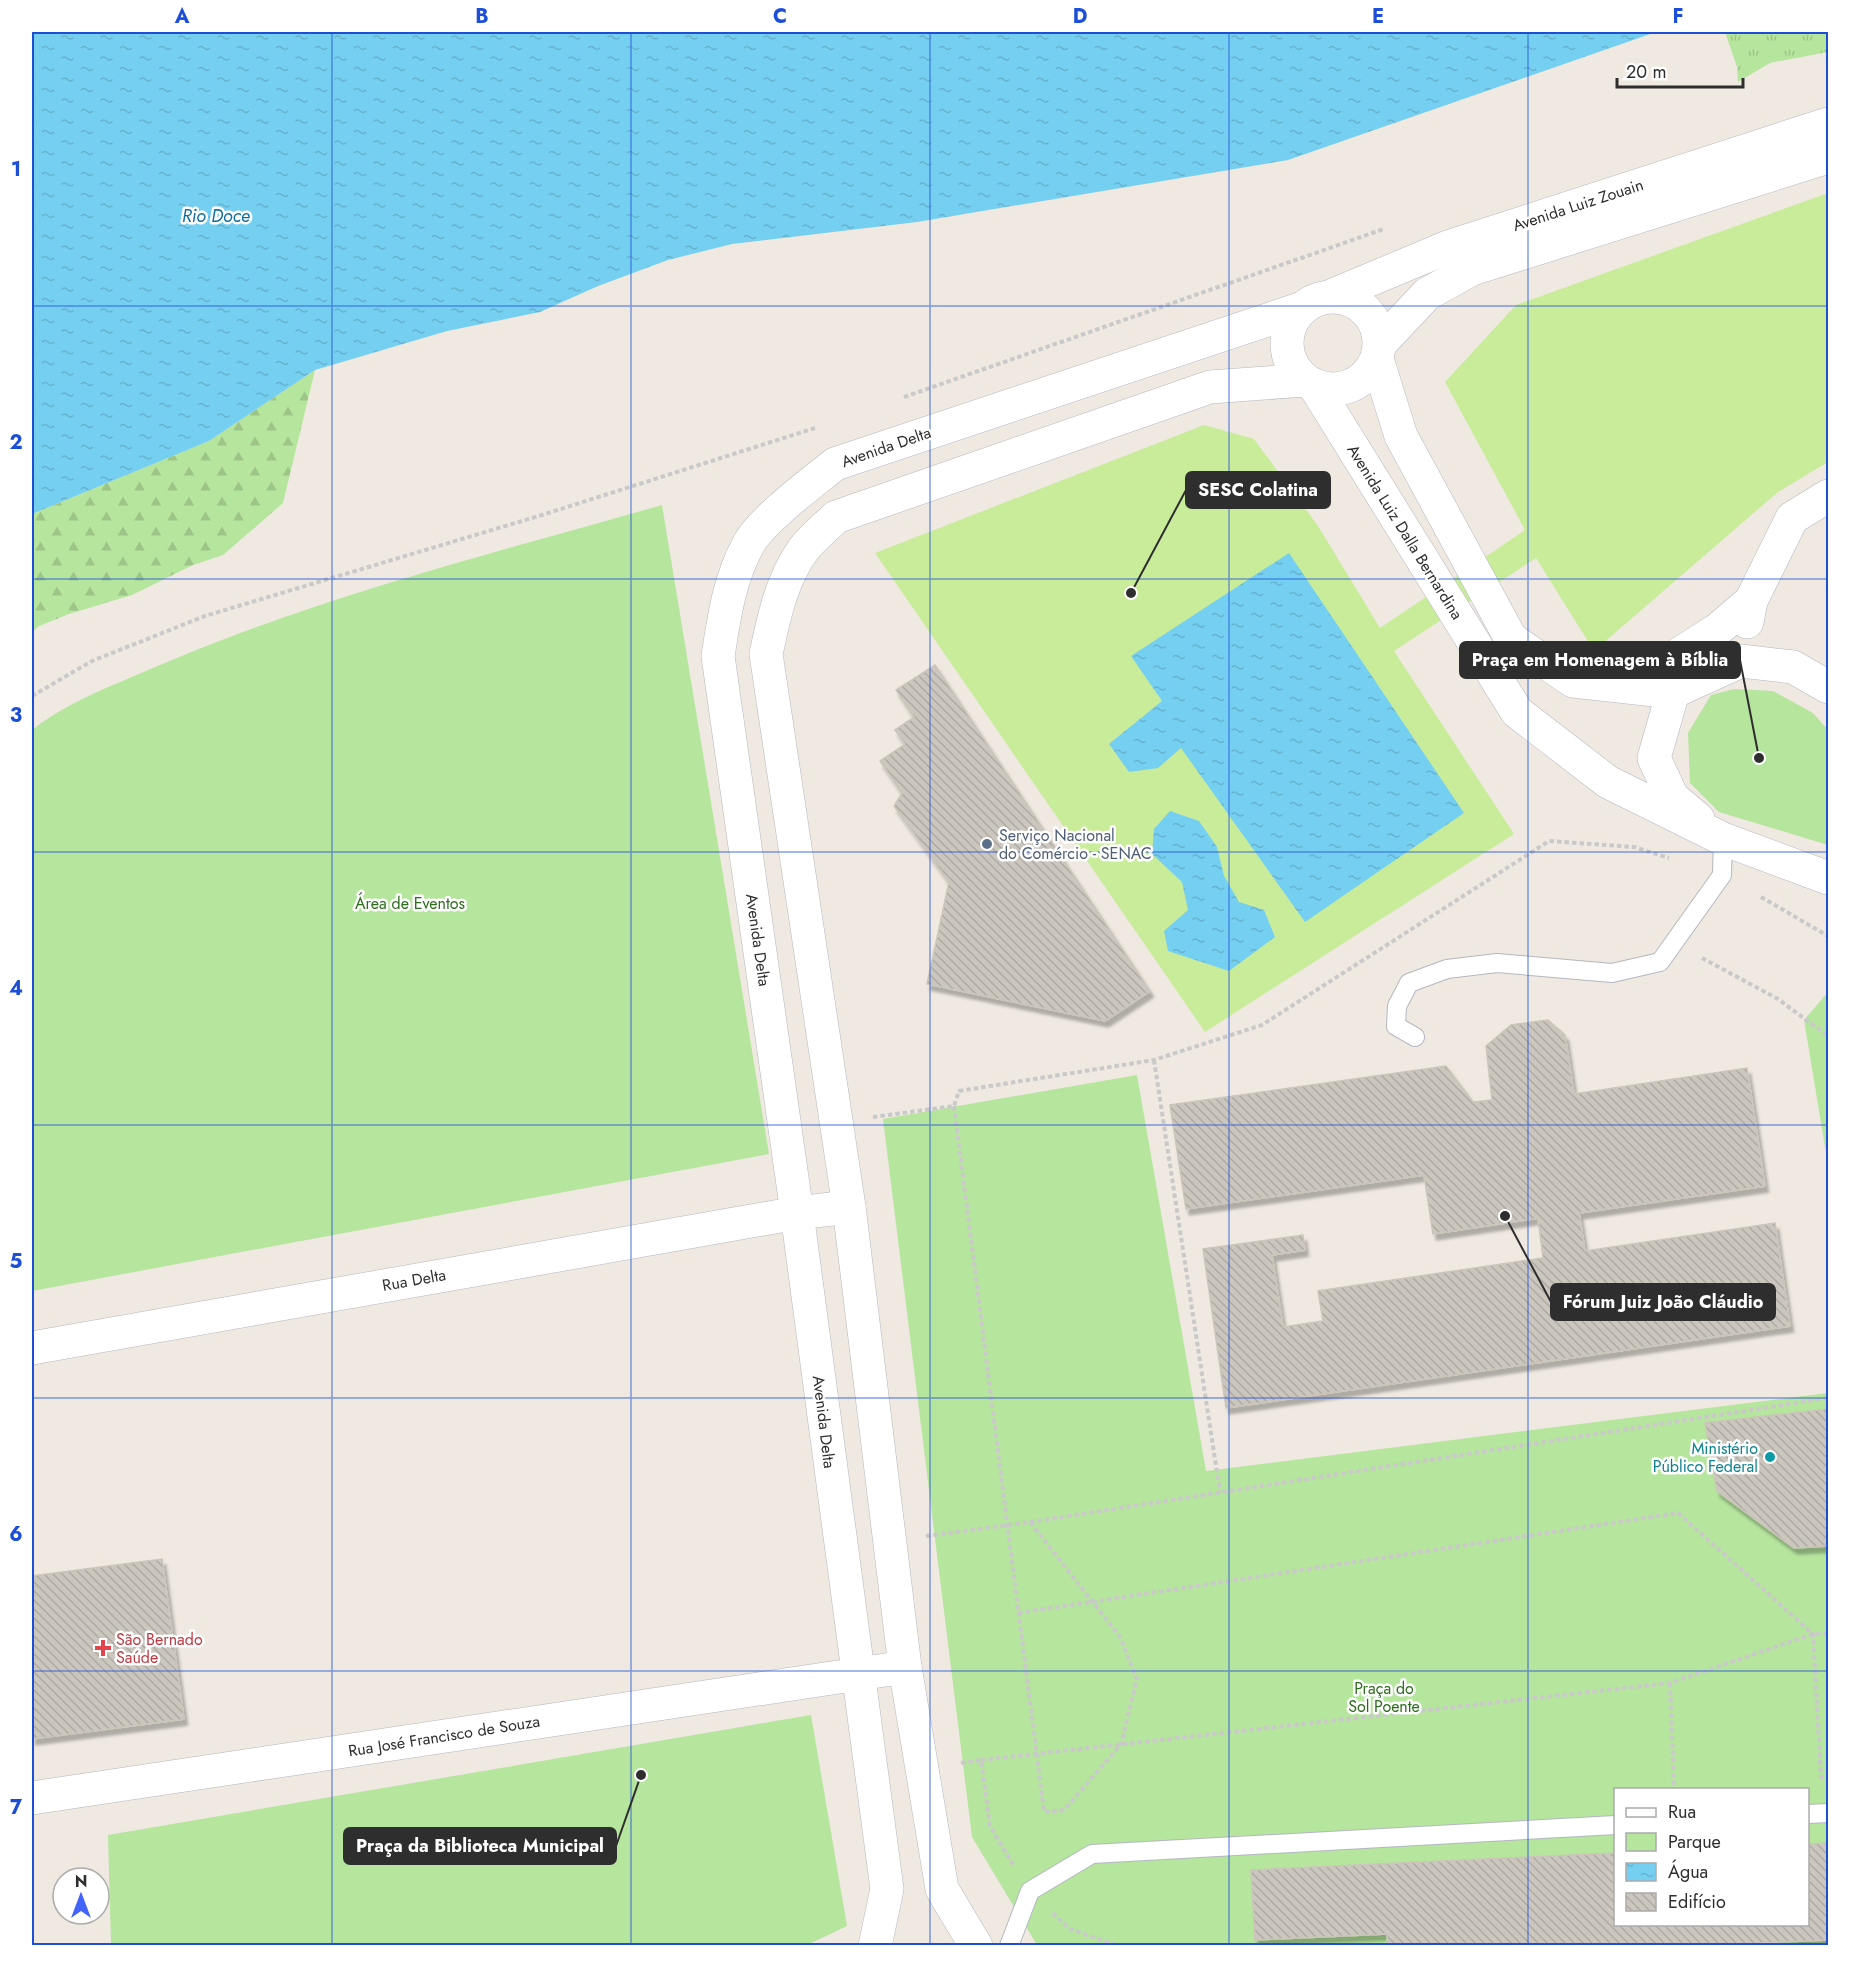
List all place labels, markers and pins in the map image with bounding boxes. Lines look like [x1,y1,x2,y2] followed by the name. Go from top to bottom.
[1186,472,1330,508] callout: SESC Colatina
[1460,642,1740,678] callout: Praça em Homenagem à Bíblia
[999,824,1152,865] place label: Serviço Nacional do Comércio - SENAC
[980,837,994,851] marker: Serviço Nacional do Comércio - SENAC
[1551,1284,1775,1320] callout: Fórum Juiz João Cláudio
[1653,1437,1758,1478] place label: Ministério Público Federal
[1763,1450,1777,1464] marker: Ministério Público Federal
[116,1628,203,1669] place label: São Bernado Saúde
[94,1639,112,1657] marker: São Bernado Saúde
[344,1828,616,1864] callout: Praça da Biblioteca Municipal

